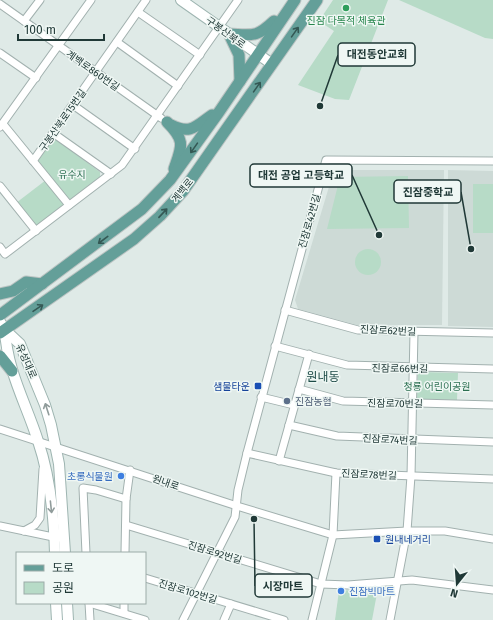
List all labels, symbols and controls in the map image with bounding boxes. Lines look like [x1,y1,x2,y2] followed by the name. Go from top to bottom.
[341,3,351,13] marker: 진잠 다목적 체육관
[203,14,248,51] street label: 구봉산북로
[307,15,386,27] place label: 진잠 다목적 체육관
[18,16,104,42] scale bar
[24,23,56,37] text: 100 m
[291,27,299,38] one-way arrow
[338,43,415,66] callout: 대전동안교회
[63,48,121,94] street label: 계백로860번길
[347,48,407,61] text: 대전동안교회
[252,81,261,92] one-way arrow
[37,87,89,154] street label: 구봉산북로15번길
[190,142,198,153] one-way arrow
[250,164,352,187] callout: 대전 공업 고등학교
[58,169,86,181] park label: 유수지
[258,169,344,182] text: 대전 공업 고등학교
[169,176,196,205] street label: 계백로
[394,180,461,203] callout: 진잠중학교
[403,186,453,199] text: 진잠중학교
[296,193,323,250] street label: 진잠로42번길
[158,208,167,218] one-way arrow
[97,235,108,244] one-way arrow
[32,304,43,312] one-way arrow
[360,324,416,338] street label: 진잠로62번길
[13,342,39,381] street label: 유성대로
[372,363,428,375] street label: 진잠로66번길
[306,370,340,384] district label: 원내동
[213,381,250,393] place label: 샘물타운
[253,381,263,391] marker: 샘물타운
[403,381,471,393] park label: 청룡 어린이공원
[282,396,292,406] marker: 진잠농협
[295,396,332,408] place label: 진잠농협
[367,398,423,410] street label: 진잠로70번길
[42,404,50,416] one-way arrow
[362,433,418,447] street label: 진잠로74번길
[341,468,397,482] street label: 진잠로78번길
[67,471,113,483] place label: 초롱식물원
[116,471,126,481] marker: 초롱식물원
[151,473,181,493] street label: 원내로
[47,500,55,513] one-way arrow
[372,534,382,544] marker: 원내네거리
[385,534,431,546] place label: 원내네거리
[186,539,243,567] street label: 진잠로92번길
[16,552,146,604] legend
[52,561,74,575] text: 도로
[437,564,477,604] north arrow
[255,574,312,597] callout: 시장마트
[157,577,219,607] street label: 진잠로102번길
[263,580,303,593] text: 시장마트
[52,581,74,595] text: 공원
[336,586,346,596] marker: 진잠빅마트
[349,586,395,598] place label: 진잠빅마트
[449,586,460,600] text: N

